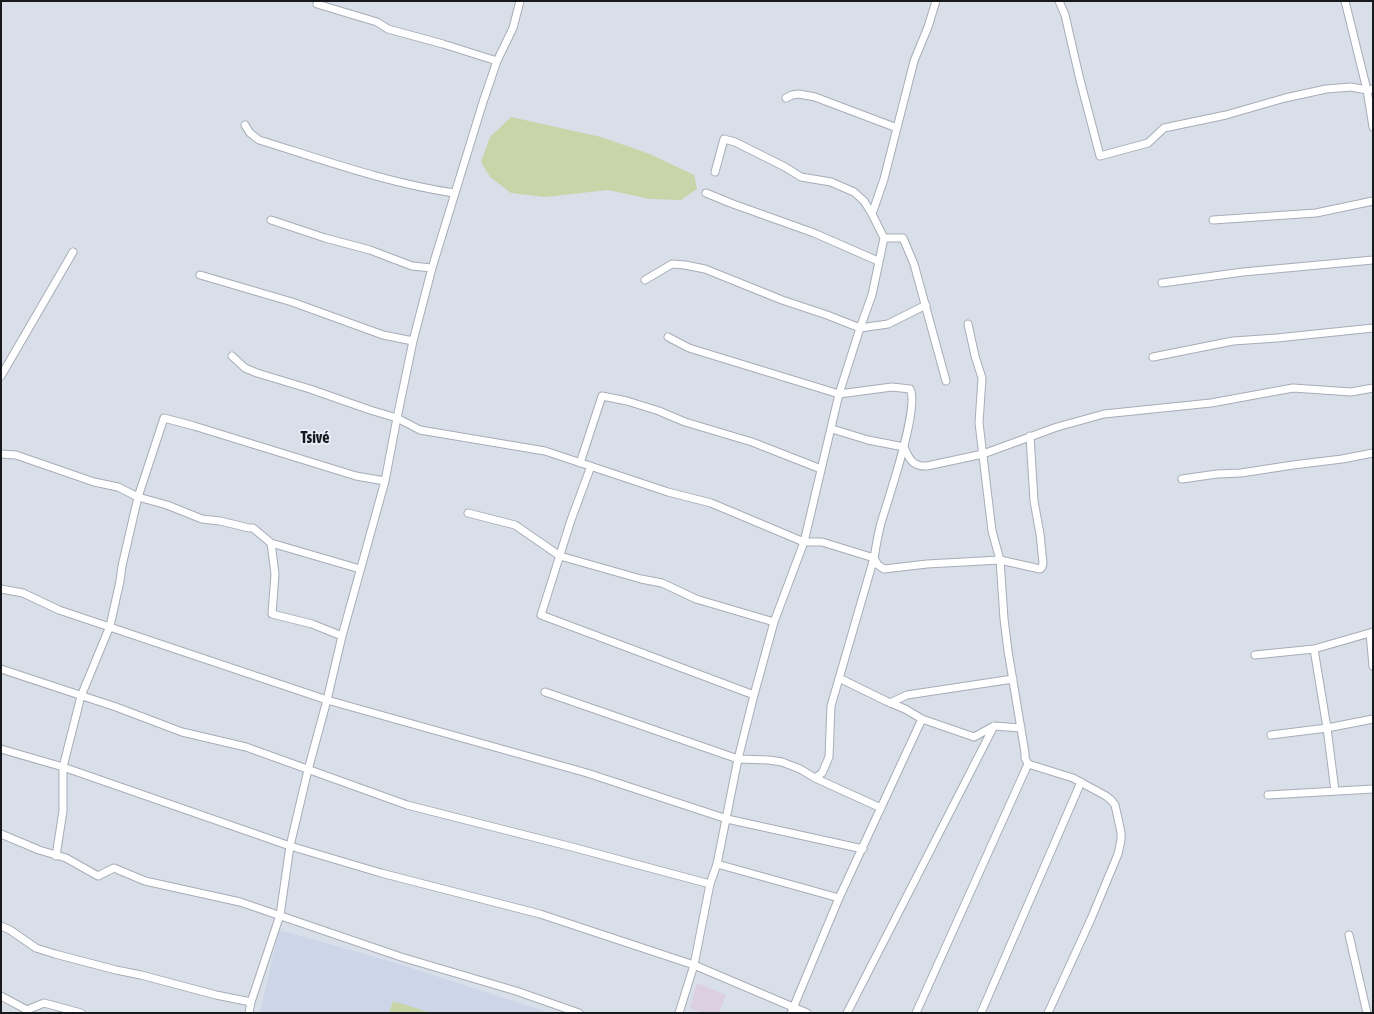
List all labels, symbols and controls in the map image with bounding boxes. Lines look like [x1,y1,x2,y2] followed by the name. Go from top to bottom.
[300,428,330,448] district label: Tsivé

